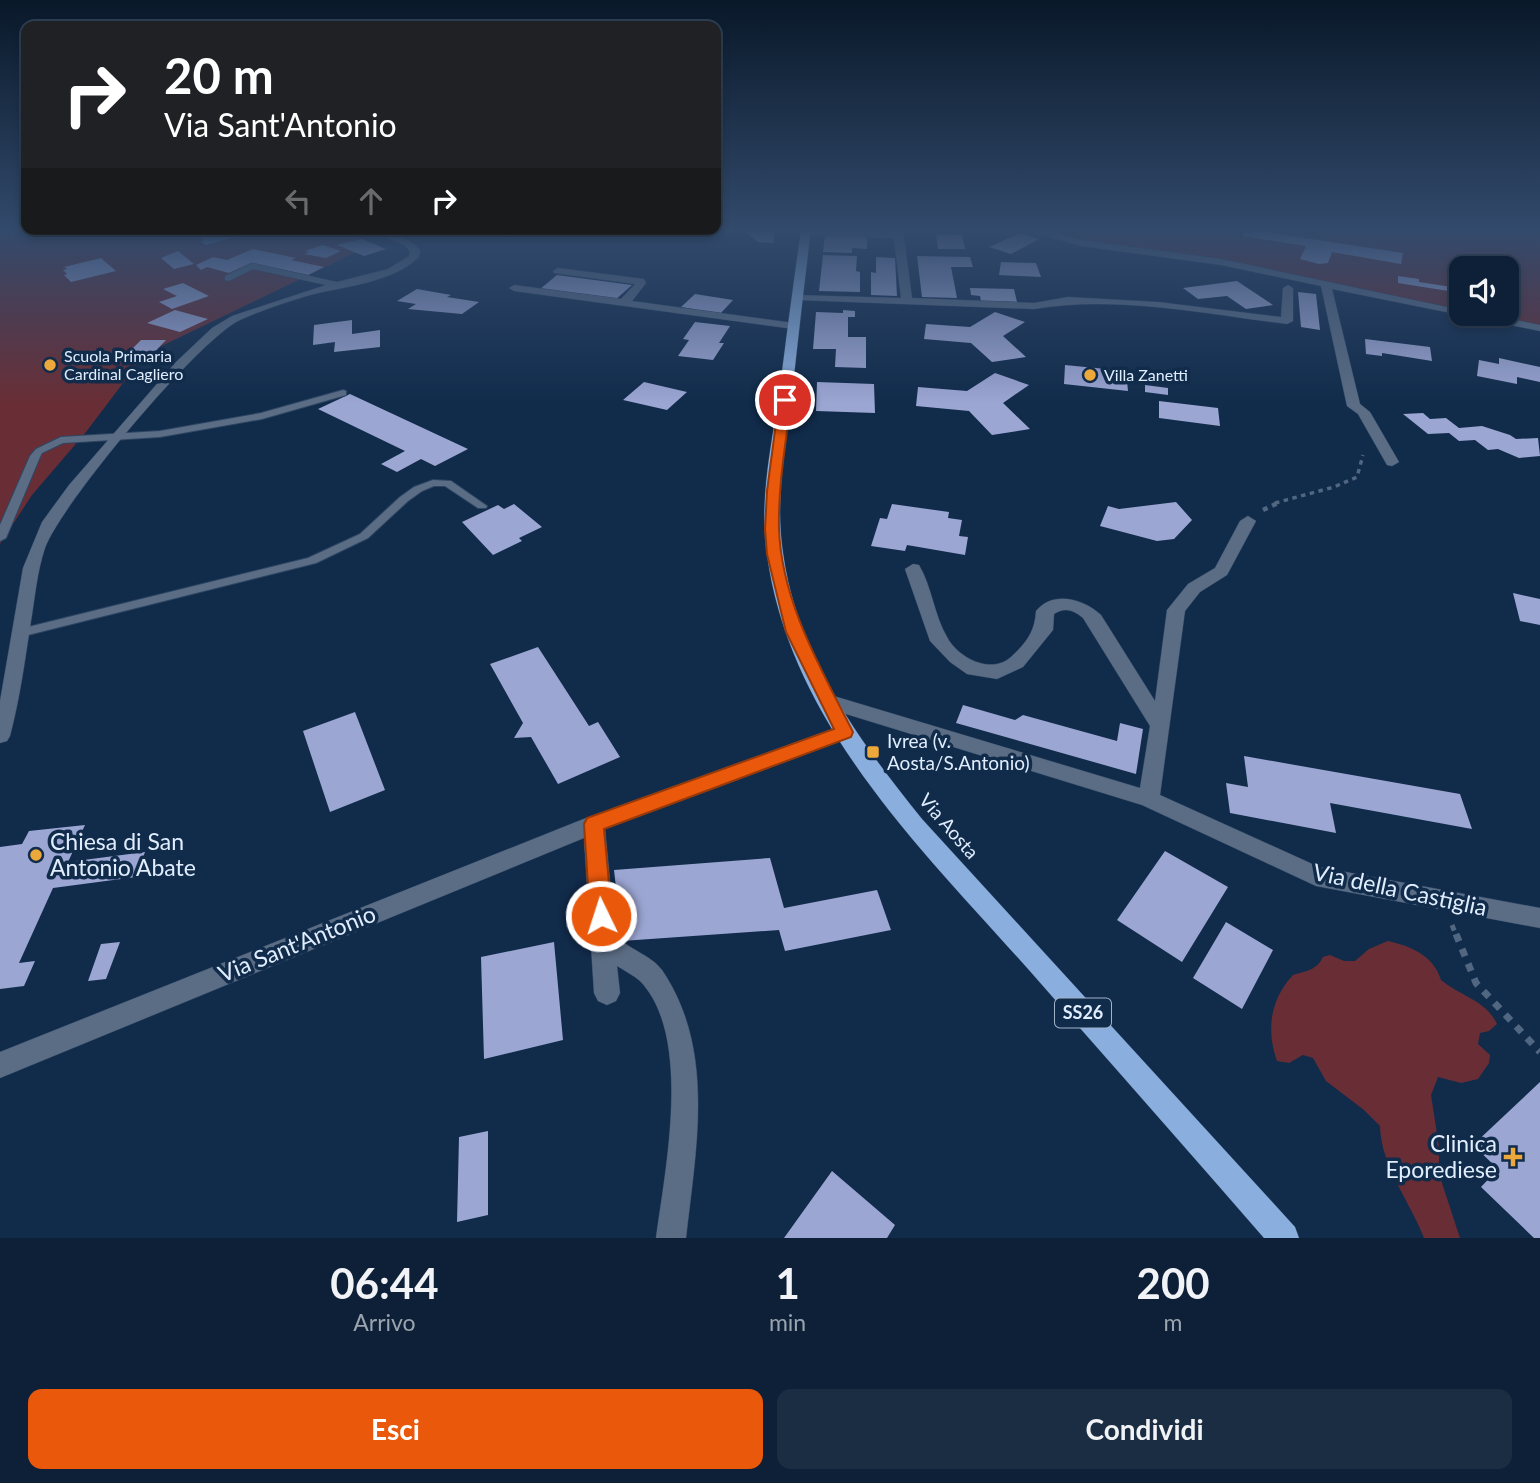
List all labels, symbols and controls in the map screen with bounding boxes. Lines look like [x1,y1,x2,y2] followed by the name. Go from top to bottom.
[164,46,274,104] text: 20 m
[49,49,140,140] icon: right
[164,105,397,144] text: Via Sant'Antonio
[279,182,317,220] icon: left
[352,182,390,220] icon: ahead
[425,182,463,220] icon: right
[1449,256,1519,326] map controls
[1449,256,1519,326] button: sound
[64,346,183,383] place label: Scuola Primaria Cardinal Cagliero
[42,357,58,373] marker: Scuola Primaria Cardinal Cagliero
[1104,365,1188,384] place label: Villa Zanetti
[1082,367,1098,383] marker: Villa Zanetti
[755,370,815,430] pin
[766,381,804,419] icon: arrive
[887,729,1030,774] place label: Ivrea (v. Aosta/S.Antonio)
[865,744,881,760] marker: Ivrea (v. Aosta/S.Antonio)
[915,788,984,863] street label: Via Aosta
[50,827,196,881] place label: Chiesa di San Antonio Abate
[28,847,44,863] marker: Chiesa di San Antonio Abate
[1311,857,1490,921] street label: Via della Castiglia
[564,879,638,953] position arrow
[214,899,379,987] street label: Via Sant'Antonio
[1055,998,1111,1028] road number: SS26
[1385,1129,1497,1183] place label: Clinica Eporediese
[1503,1147,1523,1167] marker: Clinica Eporediese
[330,1258,439,1308] text: 06:44
[775,1258,800,1308] text: 1
[1137,1258,1210,1308] text: 200
[353,1308,416,1336] text: Arrivo
[769,1308,806,1336] text: min
[1164,1308,1183,1336] text: m
[28,1389,763,1469] button: Esci
[777,1389,1512,1469] button: Condividi

